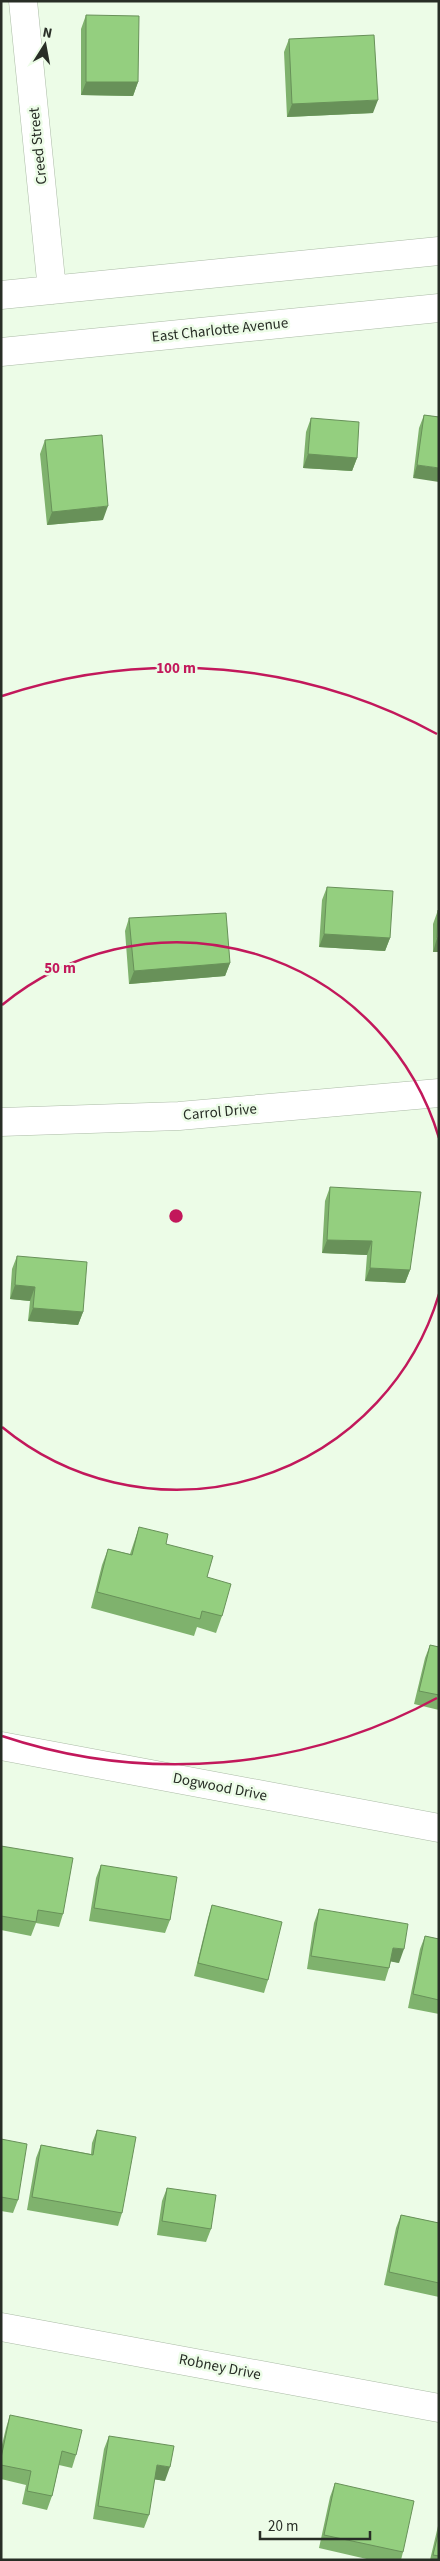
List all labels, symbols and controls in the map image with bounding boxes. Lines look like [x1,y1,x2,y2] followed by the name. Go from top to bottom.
[20,20,70,70] north arrow
[41,23,54,44] text: N
[24,106,52,186] street label: Creed Street
[151,312,289,348] street label: East Charlotte Avenue
[156,658,196,679] text: 100 m
[44,958,76,979] text: 50 m
[182,1098,258,1126] street label: Carrol Drive
[167,1207,185,1225] centre of rings
[171,1768,269,1806] street label: Dogwood Drive
[177,2349,263,2385] street label: Robney Drive
[260,2508,370,2540] scale bar
[268,2516,298,2537] text: 20 m

